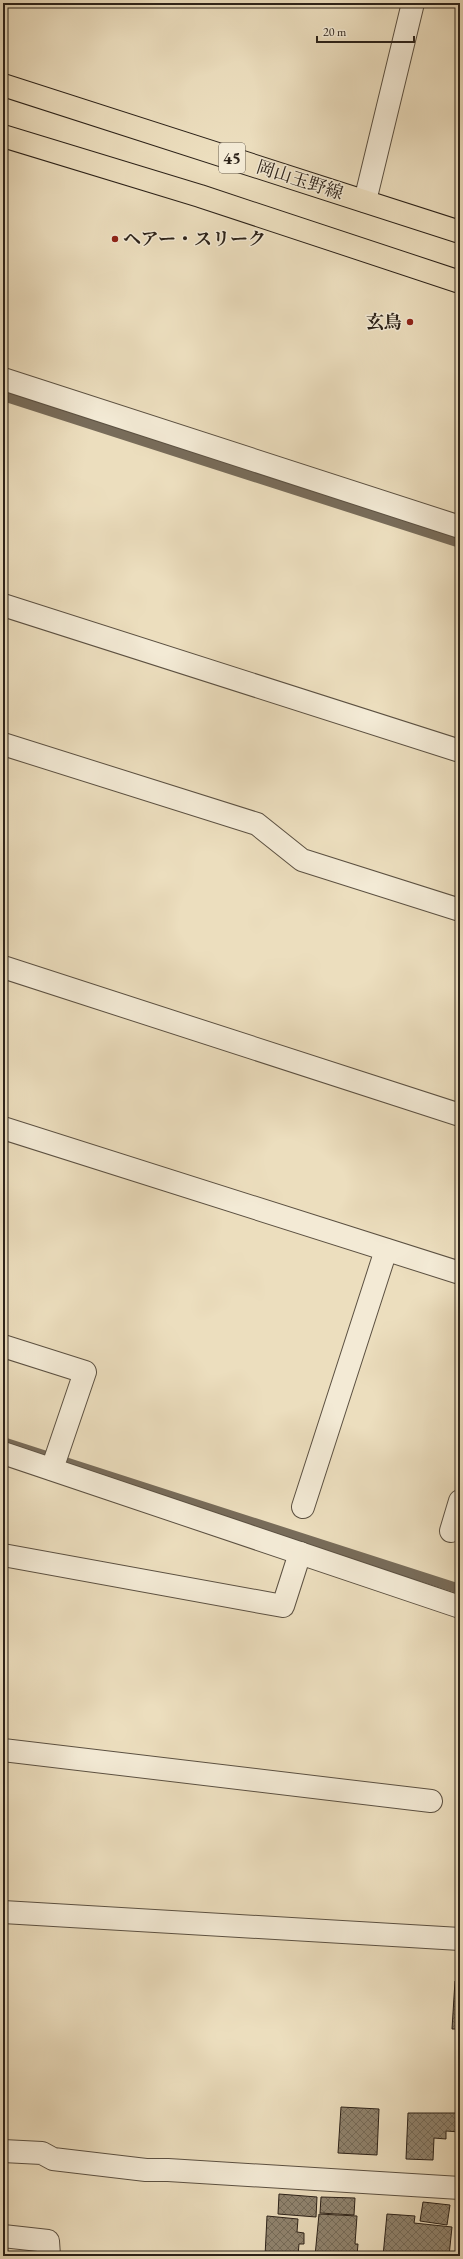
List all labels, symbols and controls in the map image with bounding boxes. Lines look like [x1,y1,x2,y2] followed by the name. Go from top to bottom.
[317,18,414,44] scale bar
[323,24,347,40] text: 20 m
[219,143,245,173] road number: 45
[254,155,347,204] street label: 岡山玉野線
[123,227,266,250] place label: ヘアー・スリーク
[110,234,120,244] marker: ヘアー・スリーク
[366,310,402,333] place label: 玄鳥
[405,317,415,327] marker: 玄鳥

